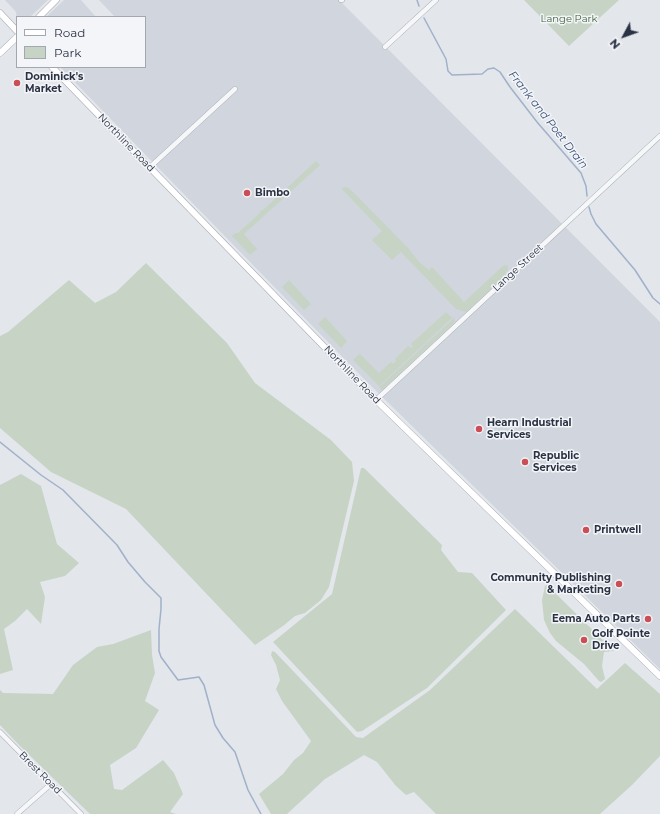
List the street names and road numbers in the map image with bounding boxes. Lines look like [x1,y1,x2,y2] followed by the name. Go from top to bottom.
[95,111,157,175] street label: Northline Road
[490,242,546,294] street label: Lange Street
[321,343,383,407] street label: Northline Road
[16,749,64,797] street label: Brest Road

